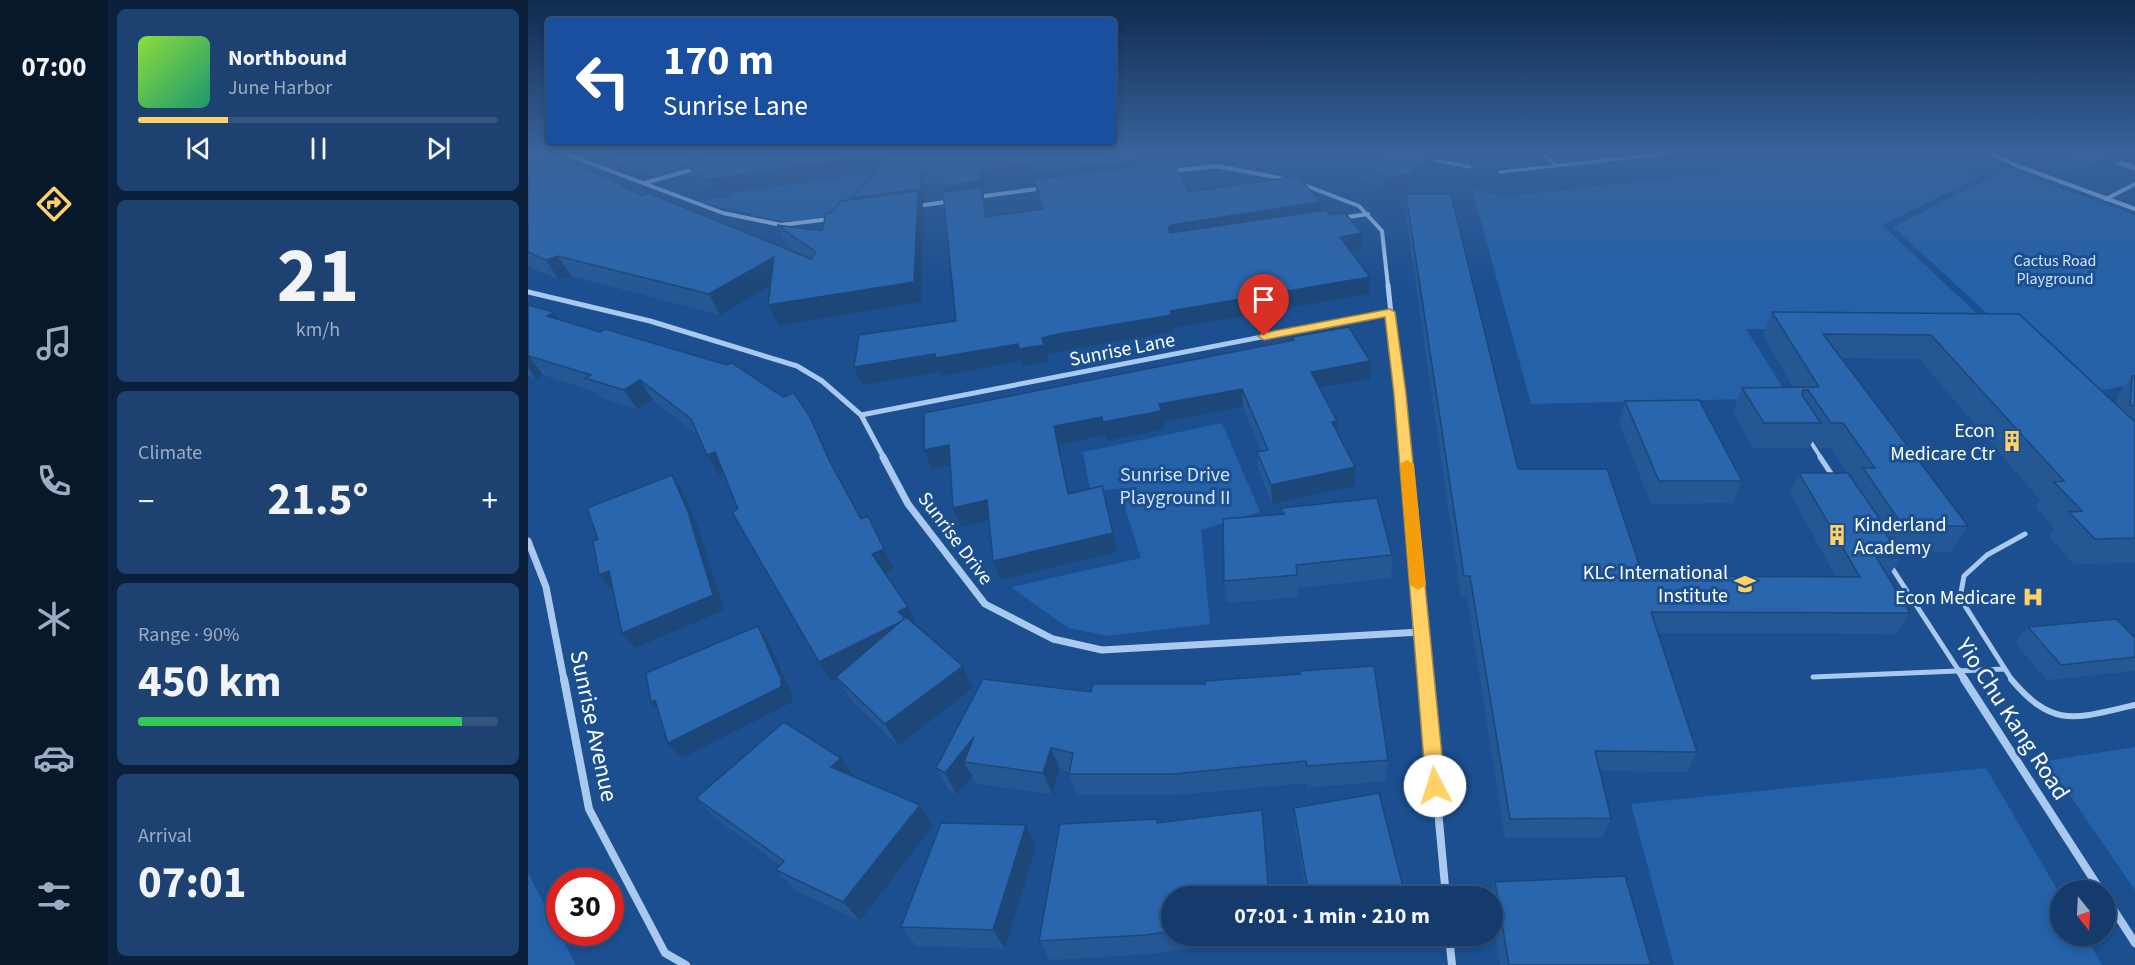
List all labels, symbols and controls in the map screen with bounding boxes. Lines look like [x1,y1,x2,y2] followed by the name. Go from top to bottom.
[663,31,774,91] text: 170 m
[228,42,347,74] text: Northbound
[564,42,642,120] icon: left
[21,48,87,87] text: 07:00
[228,74,332,102] text: June Harbor
[663,87,808,126] text: Sunrise Lane
[182,132,215,165] icon: previous
[302,132,335,165] icon: pause
[422,132,455,165] icon: next
[33,183,75,225] icon: directions
[277,221,359,332] text: 21
[2014,250,2096,290] park label: Cactus Road Playground
[1238,274,1289,336] pin
[1247,283,1280,316] icon: arrive
[296,316,340,344] text: km/h
[33,322,75,364] icon: music
[1067,326,1178,374] street label: Sunrise Lane
[1890,417,1995,468] place label: Econ Medicare Ctr
[2000,429,2024,453] building icon: Econ Medicare Ctr
[138,439,202,467] text: Climate
[33,460,75,502] icon: phone
[1120,461,1230,512] park label: Sunrise Drive Playground II
[267,468,369,532] text: 21.5°
[138,478,154,525] text: −
[482,478,498,525] text: +
[911,486,1000,591] street label: Sunrise Drive
[1854,511,1947,562] place label: Kinderland Academy
[1825,523,1849,547] building icon: Kinderland Academy
[1583,559,1728,610] place label: KLC International Institute
[1733,572,1757,596] school or university icon: KLC International Institute
[1895,584,2016,612] place label: Econ Medicare
[2021,585,2045,609] hospital icon: Econ Medicare
[33,598,75,640] icon: climate
[138,621,239,649] text: Range · 90%
[1946,630,2078,807] street label: Yio Chu Kang Road
[560,647,627,805] street label: Sunrise Avenue
[138,650,282,714] text: 450 km
[33,737,75,779] icon: car
[1403,754,1467,818] position arrow
[138,822,192,850] text: Arrival
[138,851,247,915] text: 07:01
[546,868,624,946] speed limit sign: 30
[33,875,75,917] icon: filters
[2050,880,2116,946] north arrow
[2050,880,2116,946] map controls
[1234,900,1430,932] text: 07:01 · 1 min · 210 m

